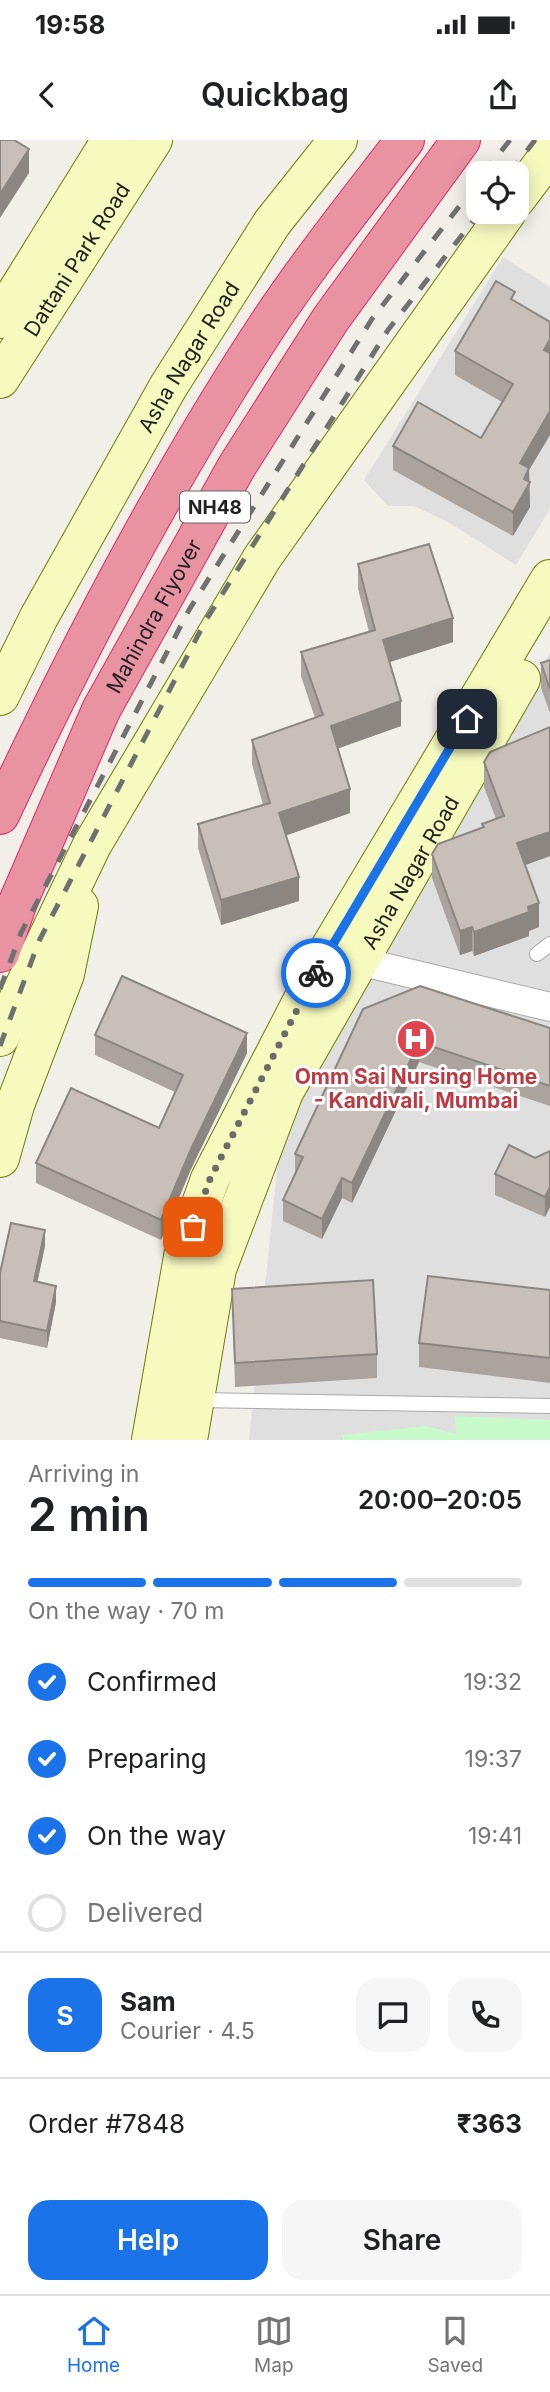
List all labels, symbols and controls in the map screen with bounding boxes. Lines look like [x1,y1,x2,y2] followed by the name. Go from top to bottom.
[35,9,105,40] text: 19:58
[201,75,349,114] text: Quickbag
[28,76,66,114] icon: back
[484,76,522,114] icon: share
[466,161,529,224] map controls
[466,161,529,224] button: locate
[18,178,135,341] street label: Dattani Park Road
[133,277,244,437] street label: Asha Nagar Road
[180,492,250,522] road number: NH48
[101,535,206,697] street label: Mahindra Flyover
[437,689,497,749] pin
[448,700,486,738] icon: home
[356,791,464,953] street label: Asha Nagar Road
[281,938,351,1008] courier
[297,954,335,992] icon: bike
[395,1018,437,1060] hospital icon: Omm Sai Nursing Home - Kandivali, Mumbai
[295,1064,537,1113] place label: Omm Sai Nursing Home - Kandivali, Mumbai
[163,1197,223,1257] pin
[174,1208,212,1246] icon: bag
[28,1460,139,1488] text: Arriving in
[358,1484,522,1515] text: 20:00–20:05
[28,1486,150,1542] text: 2 min
[28,1597,224,1625] text: On the way · 70 m
[28,1663,66,1701] icon: check
[87,1666,217,1697] text: Confirmed
[464,1668,522,1696] text: 19:32
[28,1740,66,1778] icon: check
[87,1743,207,1774] text: Preparing
[465,1745,522,1773] text: 19:37
[28,1817,66,1855] icon: check
[87,1820,226,1851] text: On the way
[468,1822,522,1850] text: 19:41
[87,1897,203,1928] text: Delivered
[356,1978,430,2052] button: chat
[448,1978,522,2052] button: phone
[120,1986,176,2017] text: Sam
[56,2000,74,2031] text: S
[120,2017,255,2045] text: Courier · 4.5
[28,2108,185,2139] text: Order #7848
[457,2108,522,2139] text: ₹363
[28,2200,268,2280] button: Help
[282,2200,522,2280] button: Share
[67,2312,120,2377] tab: Home
[254,2312,294,2377] tab: Map
[427,2312,483,2377] tab: Saved

